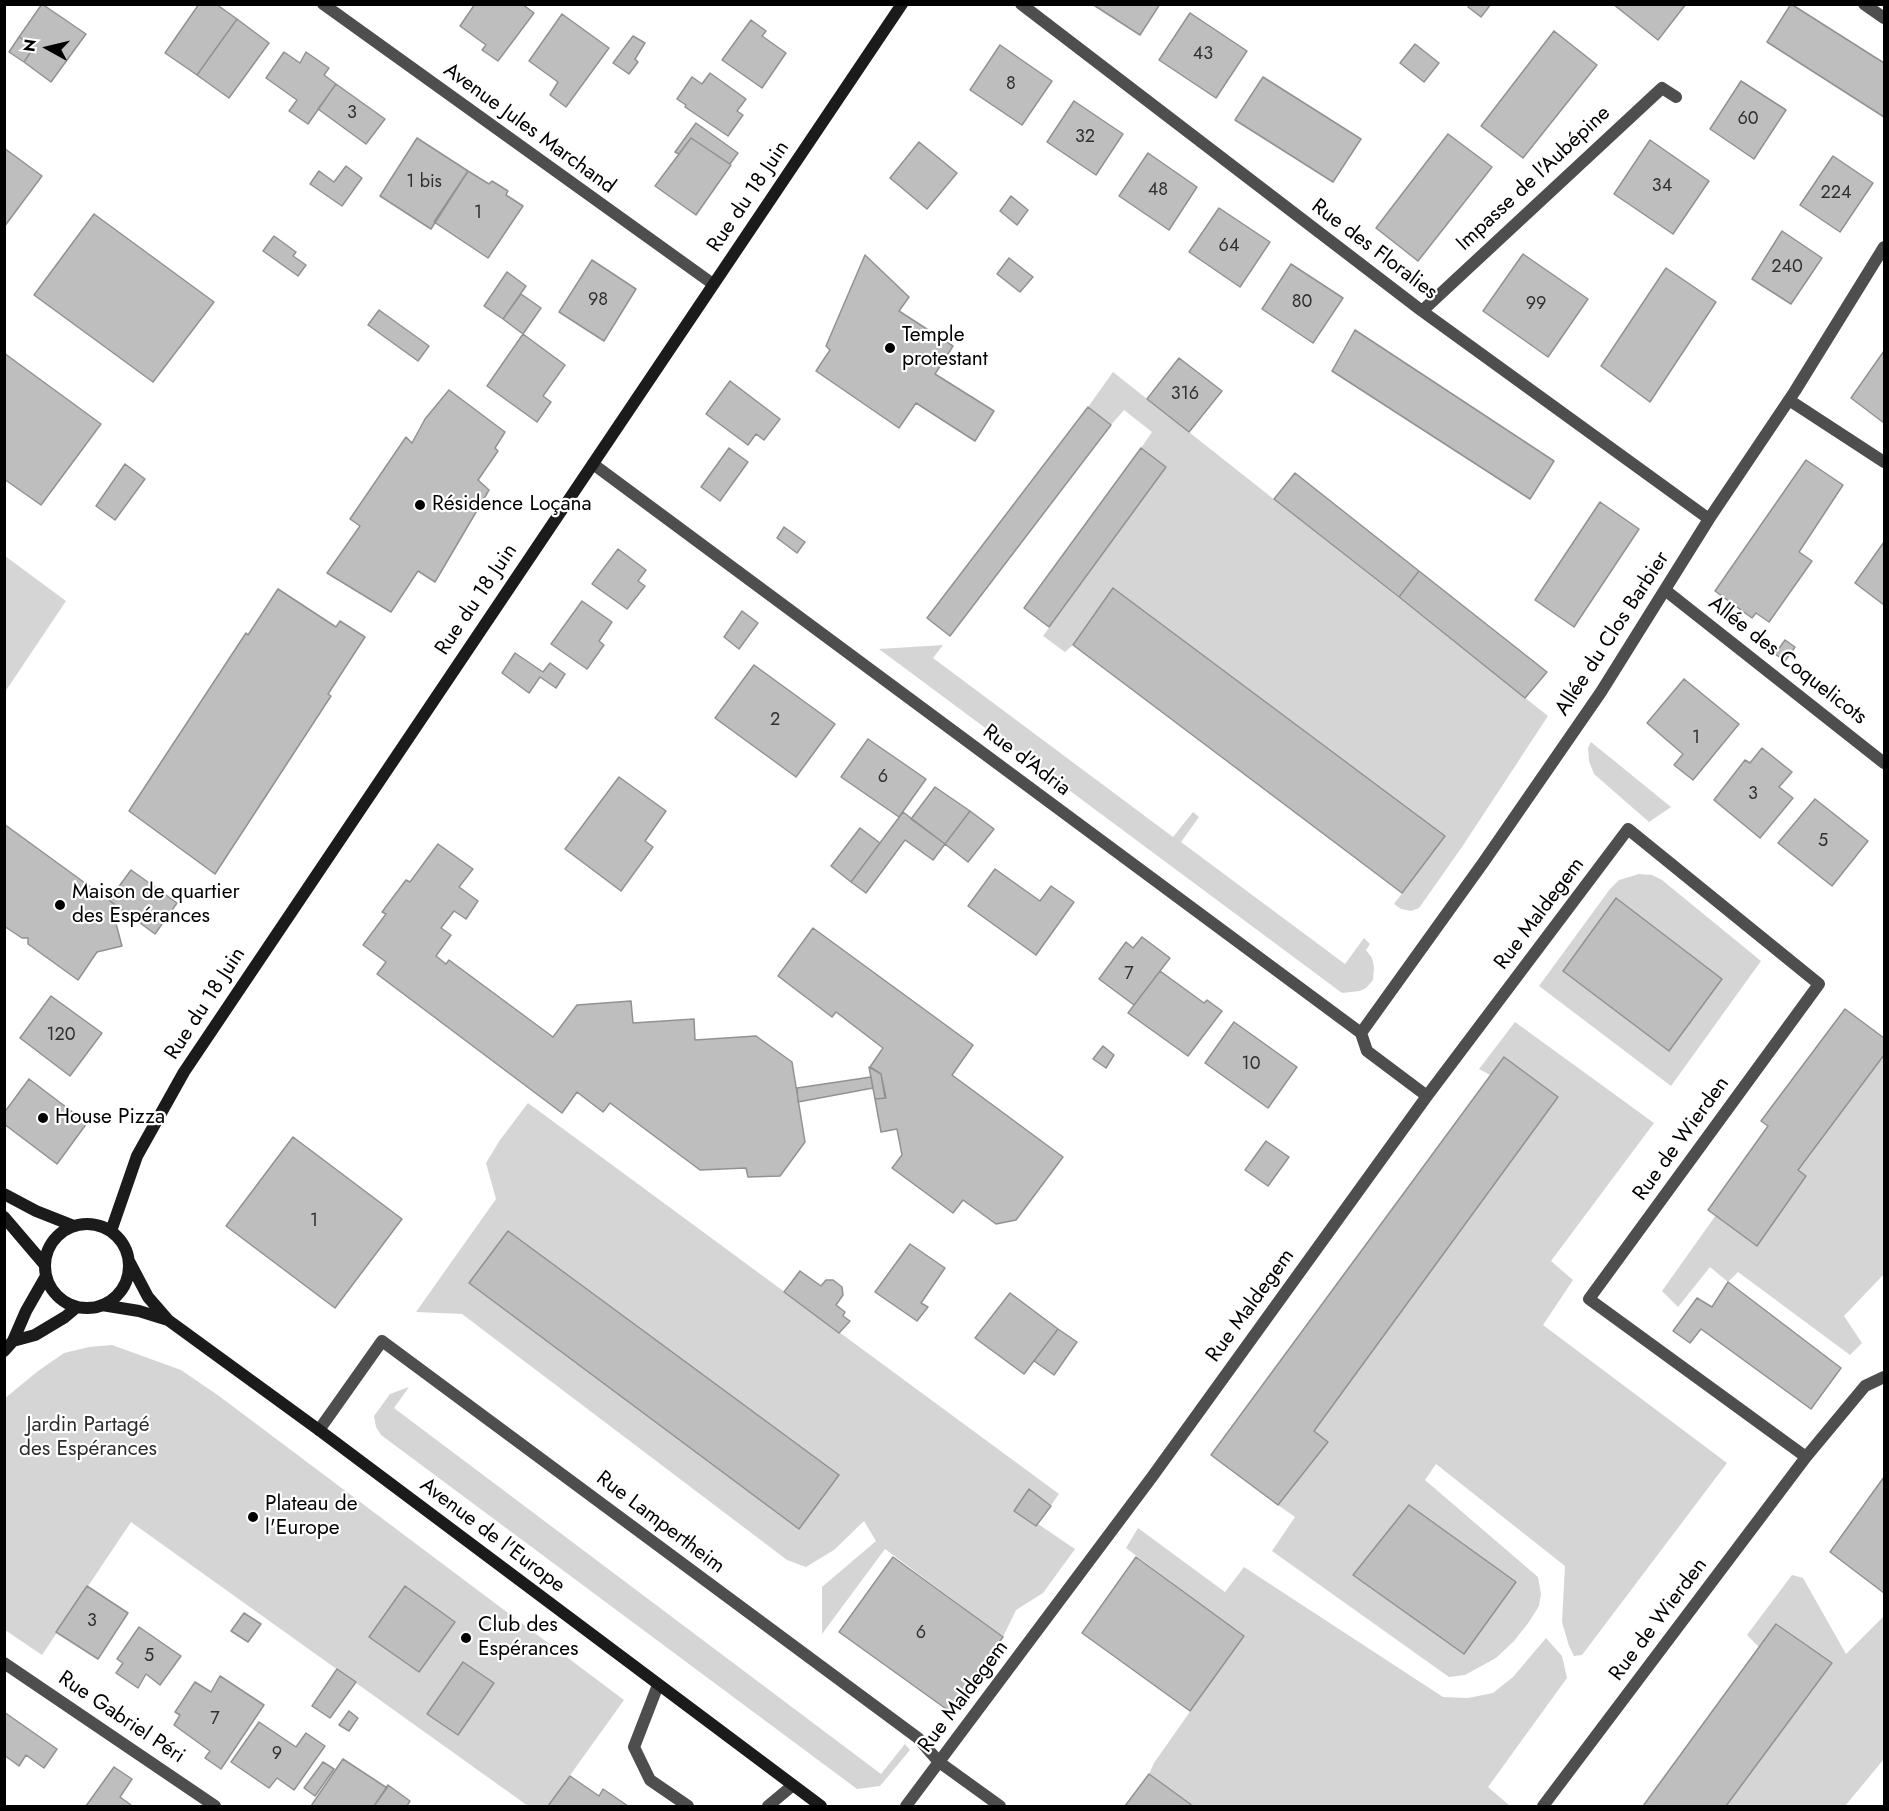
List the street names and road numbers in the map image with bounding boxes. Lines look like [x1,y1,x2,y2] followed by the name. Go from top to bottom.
[438,58,620,200] street label: Avenue Jules Marchand
[1452,101,1616,257] street label: Impasse de l'Aubépine
[702,136,796,258] street label: Rue du 18 Juin
[1306,194,1442,306] street label: Rue des Floralies
[430,539,524,661] street label: Rue du 18 Juin
[1551,547,1675,721] street label: Allée du Clos Barbier
[1703,591,1871,731] street label: Allée des Coquelicots
[977,720,1075,802] street label: Rue d'Adria
[1490,853,1590,975] street label: Rue Maldegem
[160,943,252,1065] street label: Rue du 18 Juin
[1629,1072,1735,1206] street label: Rue de Wierden
[1201,1244,1301,1368] street label: Rue Maldegem
[591,1466,729,1580] street label: Rue Lampertheim
[414,1473,570,1599] street label: Avenue de l'Europe
[1605,1554,1713,1686] street label: Rue de Wierden
[914,1636,1014,1758] street label: Rue Maldegem
[53,1666,189,1770] street label: Rue Gabriel Péri

